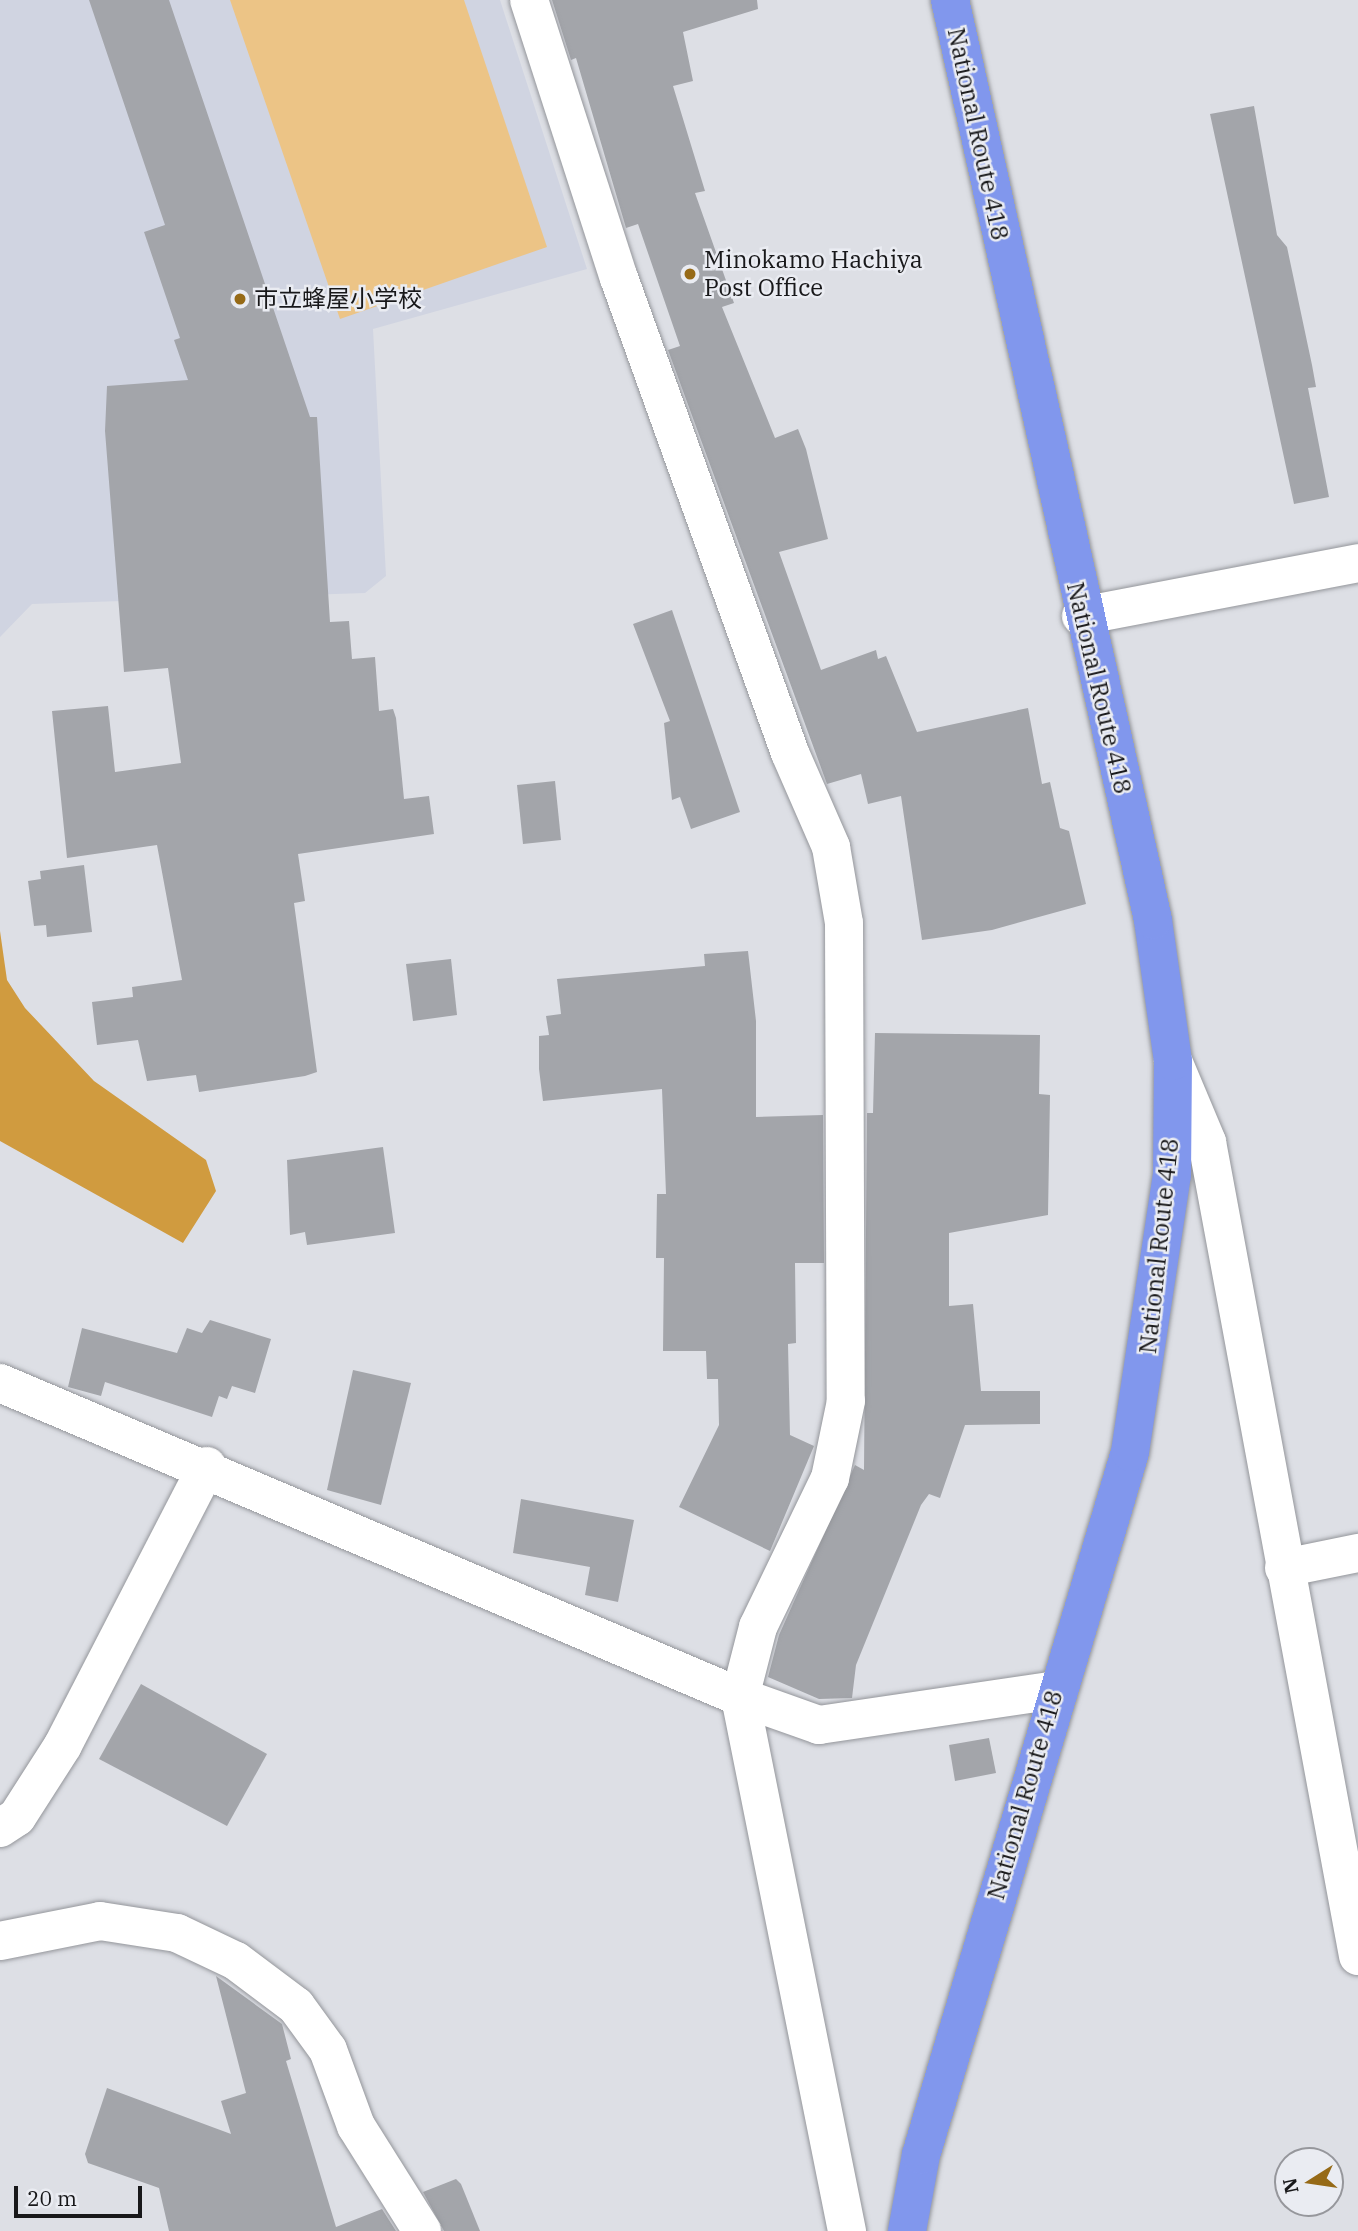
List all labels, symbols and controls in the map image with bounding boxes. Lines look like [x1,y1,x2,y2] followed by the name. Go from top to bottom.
[941,25,1015,243] street label: National Route 418
[704,246,923,302] place label: Minokamo Hachiya Post Office
[682,266,698,282] marker: Minokamo Hachiya Post Office
[254,285,422,313] place label: 市立蜂屋小学校
[232,291,248,307] marker: 市立蜂屋小学校
[1061,579,1137,797] street label: National Route 418
[1133,1137,1185,1355] street label: National Route 418
[981,1687,1069,1903] street label: National Route 418
[1274,2147,1344,2217] north arrow
[18,2172,145,2216] scale bar
[1277,2176,1304,2196] text: N
[27,2184,77,2212] text: 20 m

